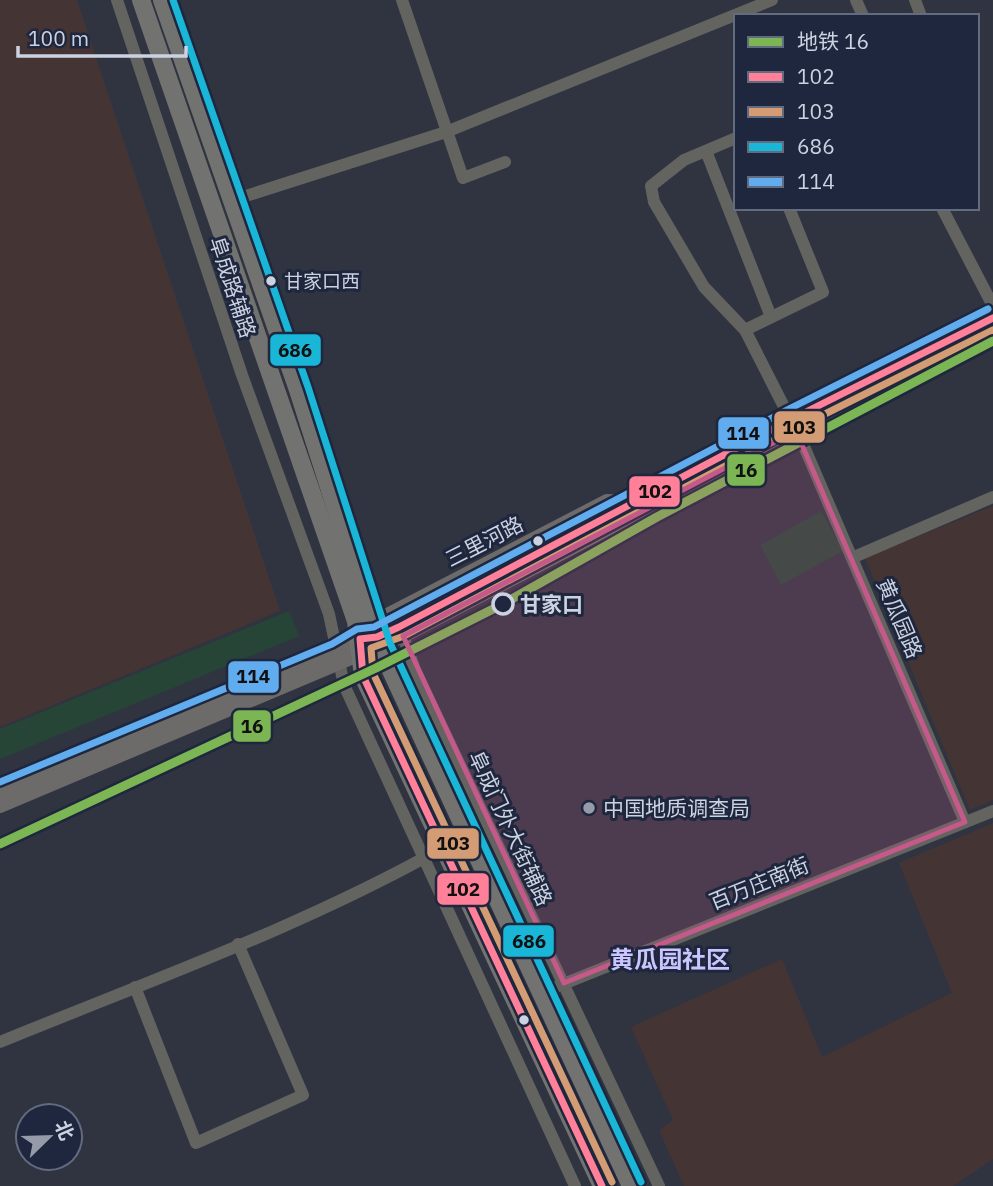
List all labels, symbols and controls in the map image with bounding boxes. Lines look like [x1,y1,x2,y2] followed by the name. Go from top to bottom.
[18,14,186,58] scale bar
[734,14,979,210] legend
[28,24,89,52] text: 100 m
[797,27,869,55] text: 地铁 16
[797,62,835,90] text: 102
[797,97,835,125] text: 103
[797,132,835,160] text: 686
[797,167,835,195] text: 114
[203,233,263,341] street label: 阜成路辅路
[284,269,360,293] place label: 甘家口西
[264,274,278,288] marker: 甘家口西
[269,333,322,367] line badge: 686
[278,338,312,362] text: 686
[773,410,826,444] line badge: 103
[782,415,816,439] text: 103
[717,416,770,450] line badge: 114
[726,421,760,445] text: 114
[726,453,766,487] line badge: 16
[735,458,757,482] text: 16
[628,475,681,508] line badge: 102
[638,479,672,503] text: 102
[440,509,528,573] street label: 三里河路
[531,534,545,548] unlabelled marker
[871,574,929,662] street label: 黄瓜园路
[520,590,583,618] place label: 甘家口
[492,593,514,615] marker: 甘家口
[227,660,280,694] line badge: 114
[236,664,270,688] text: 114
[232,709,272,743] line badge: 16
[241,714,263,738] text: 16
[463,746,559,910] street label: 阜成门外大街辅路
[603,794,750,822] place label: 中国地质调查局
[581,800,597,816] marker: 中国地质调查局
[426,827,480,860] line badge: 103
[436,831,470,855] text: 103
[705,850,813,916] street label: 百万庄南街
[436,872,490,906] line badge: 102
[446,877,480,901] text: 102
[502,924,555,958] line badge: 686
[512,929,546,953] text: 686
[610,943,730,975] district label: 黄瓜园社区
[517,1013,531,1027] unlabelled marker
[14,1102,84,1172] north arrow
[50,1117,79,1144] text: 北

